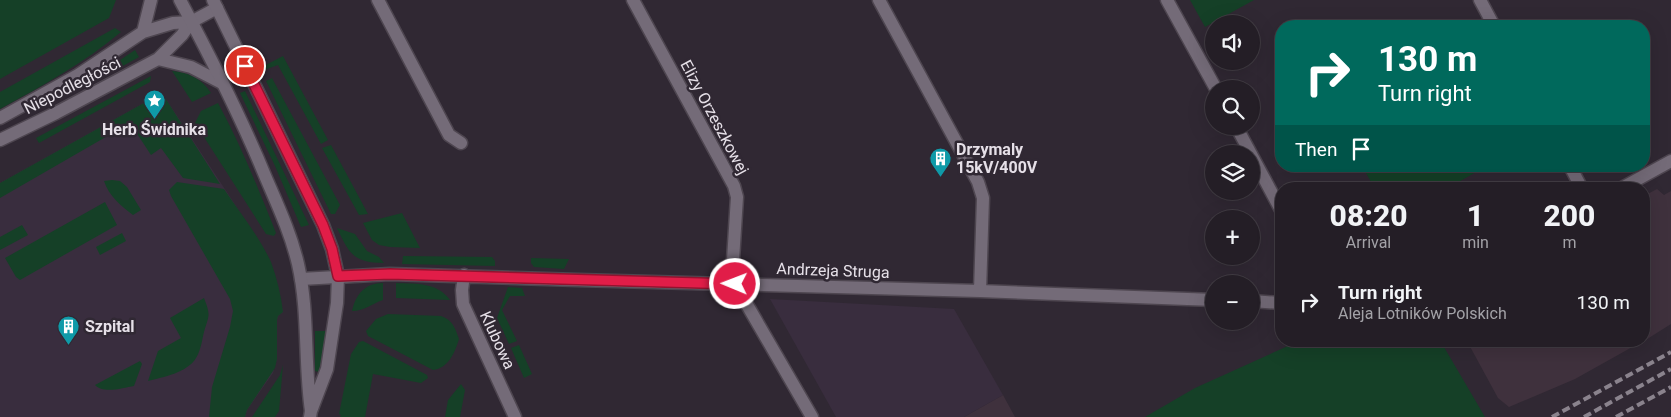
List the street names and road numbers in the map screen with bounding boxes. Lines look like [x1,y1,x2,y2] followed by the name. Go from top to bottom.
[21,53,124,118] street label: Niepodległości
[676,57,753,178] street label: Elizy Orzeszkowej
[776,259,890,282] street label: Andrzeja Struga
[476,308,519,372] street label: Klubowa

